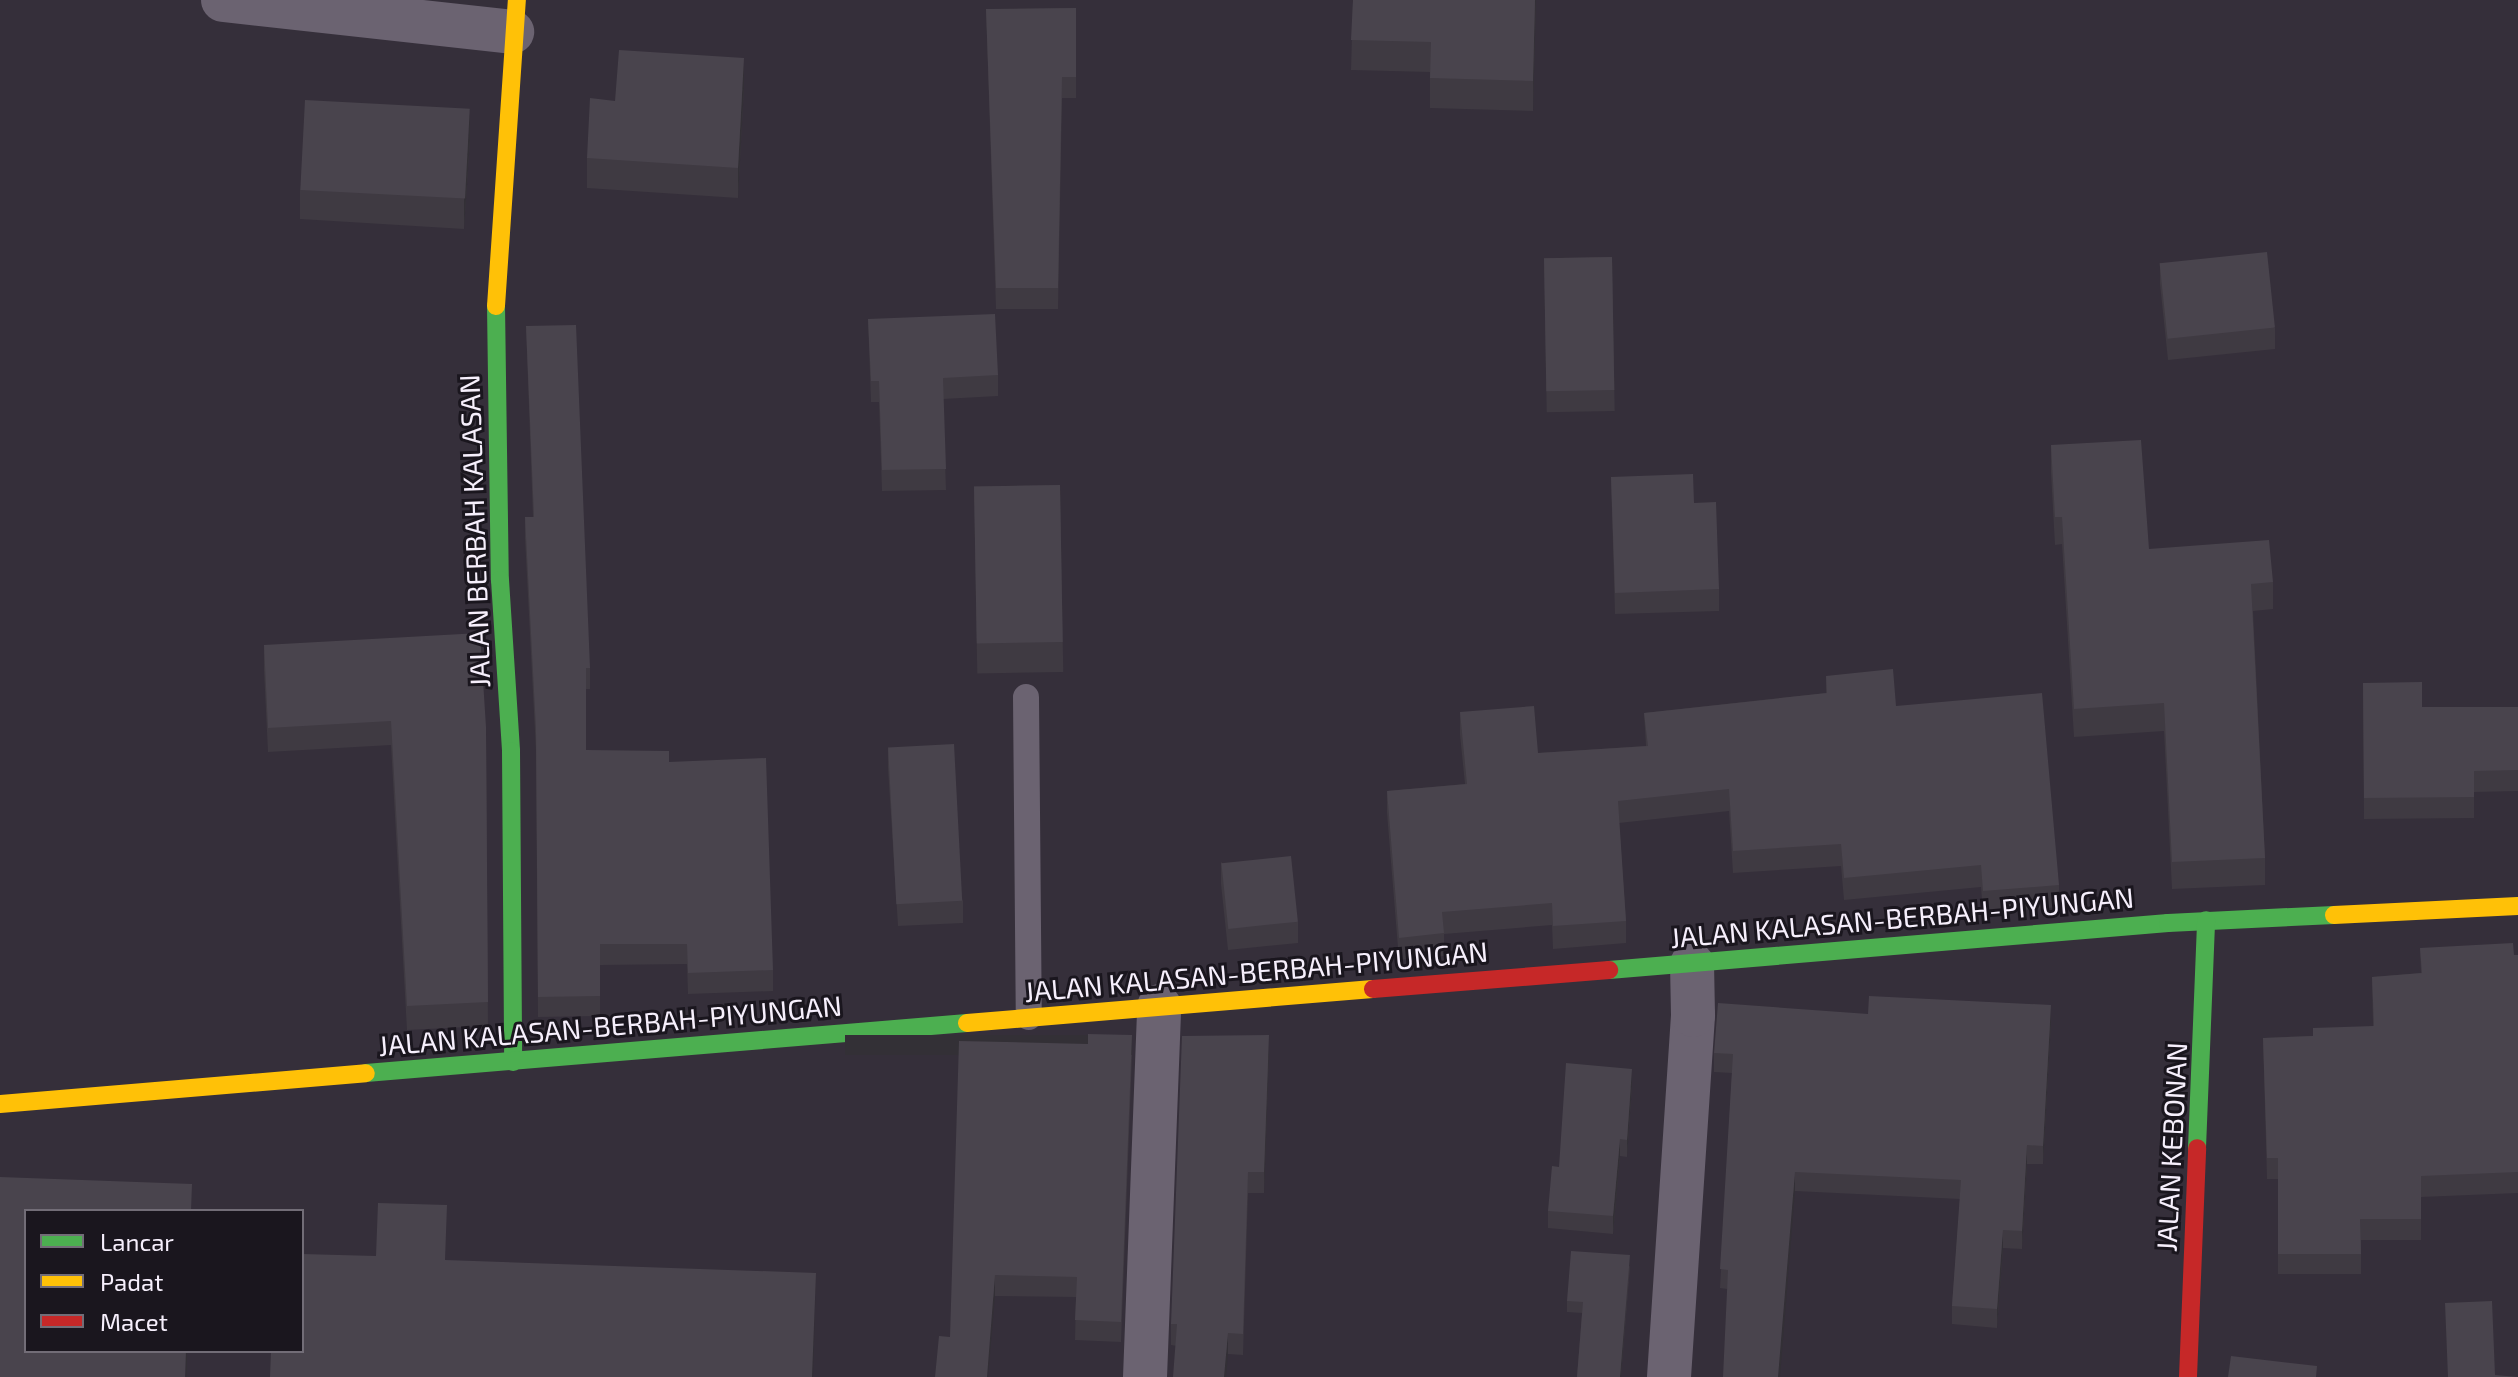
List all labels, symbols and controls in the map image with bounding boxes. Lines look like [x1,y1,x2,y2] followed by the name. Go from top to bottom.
[452,374,496,688] street label: JALAN BERBAH KALASAN
[1669,880,2135,954] street label: JALAN KALASAN-BERBAH-PIYUNGAN
[1023,934,1489,1008] street label: JALAN KALASAN-BERBAH-PIYUNGAN
[377,988,843,1062] street label: JALAN KALASAN-BERBAH-PIYUNGAN
[2149,1041,2193,1253] street label: JALAN KEBONAN
[24,1209,304,1353] legend
[100,1227,174,1256] text: Lancar
[100,1267,163,1296] text: Padat
[100,1307,168,1336] text: Macet

